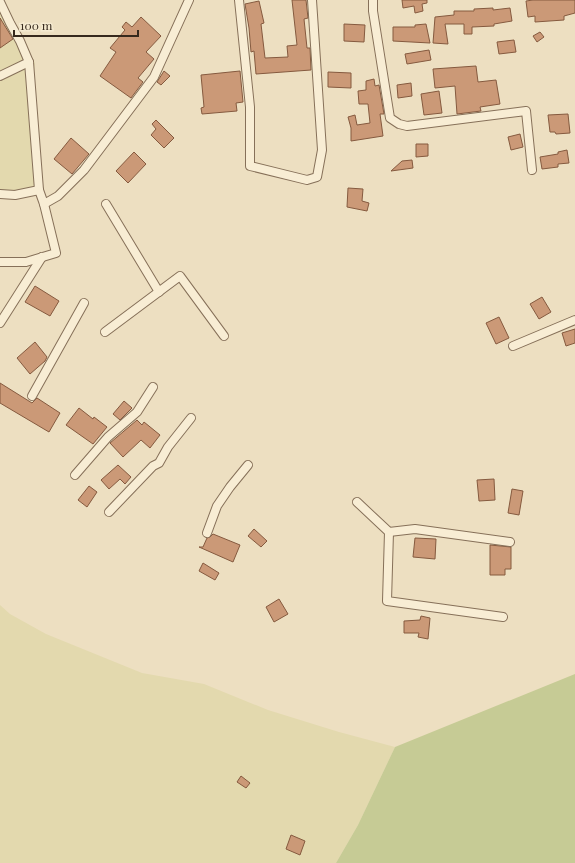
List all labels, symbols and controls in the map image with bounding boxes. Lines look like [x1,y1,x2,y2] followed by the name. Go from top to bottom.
[14,12,138,38] scale bar
[20,17,53,33] text: 100 m

